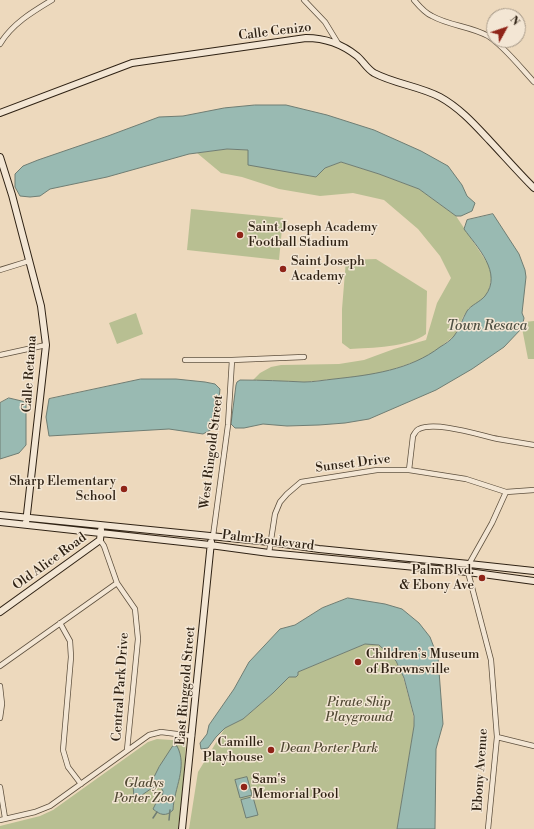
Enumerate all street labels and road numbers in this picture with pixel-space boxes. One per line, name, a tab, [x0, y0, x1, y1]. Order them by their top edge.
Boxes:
street label: Calle Cenizo	[238, 20, 312, 44]
street label: Calle Retama	[20, 335, 40, 413]
street label: West Ringold Street	[197, 394, 227, 510]
street label: Sunset Drive	[315, 452, 391, 476]
street label: Palm Boulevard	[221, 528, 315, 554]
street label: Old Alice Road	[10, 530, 90, 594]
street label: East Ringgold Street	[173, 626, 199, 746]
street label: Central Park Drive	[109, 632, 133, 742]
street label: Ebony Avenue	[470, 728, 492, 812]

